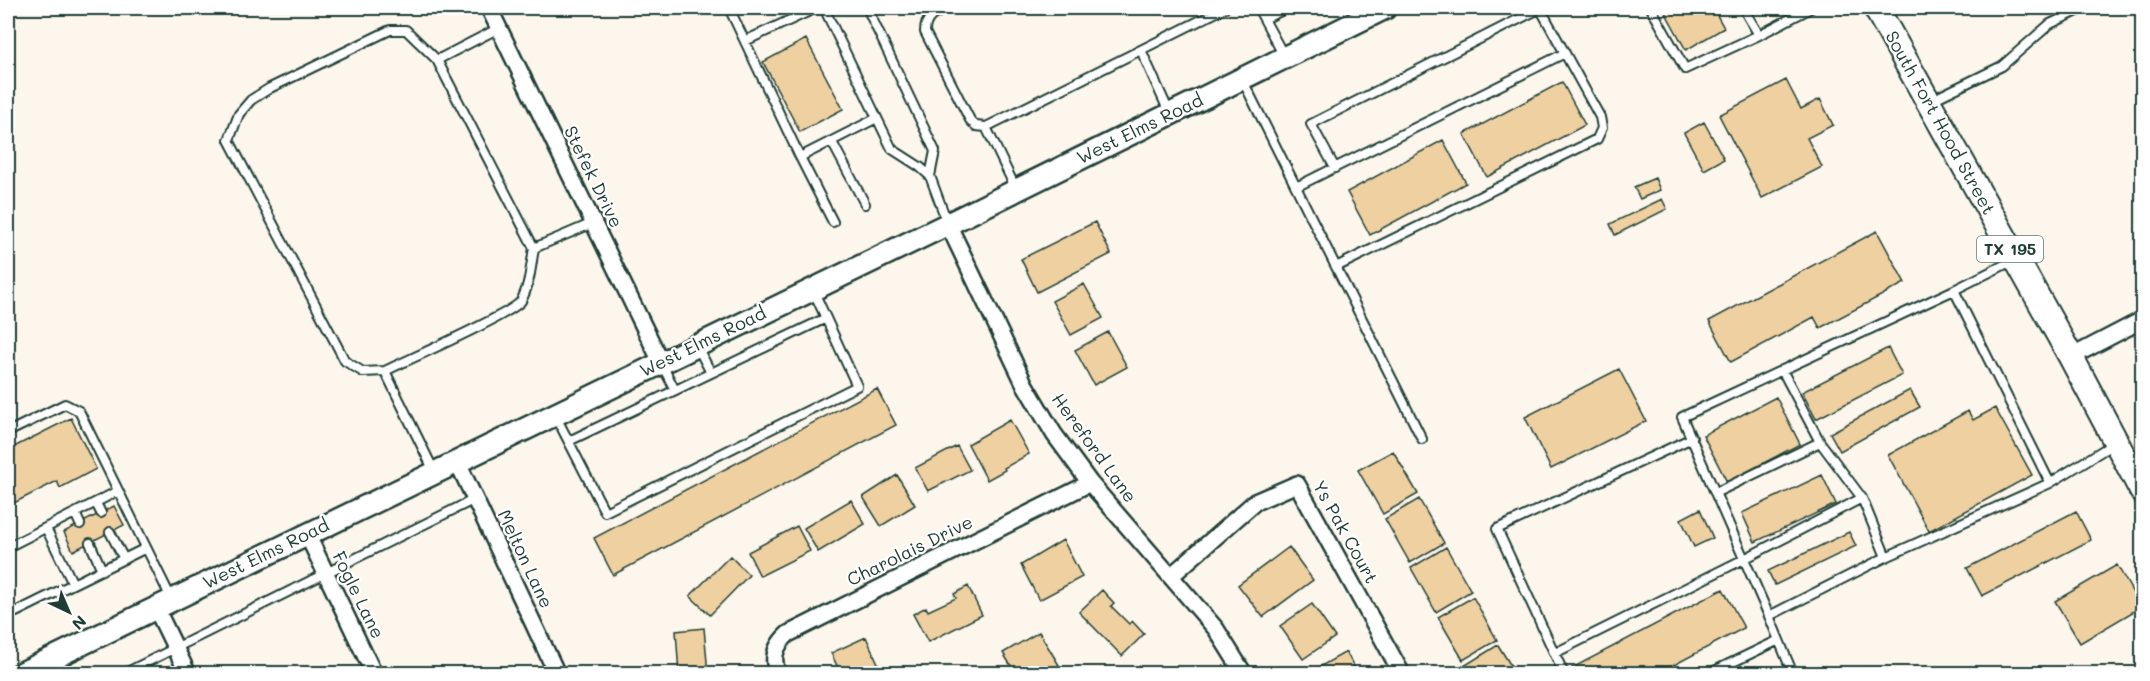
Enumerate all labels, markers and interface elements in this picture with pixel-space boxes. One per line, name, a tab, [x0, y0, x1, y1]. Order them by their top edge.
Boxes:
street label: South Fort Hood Street	[1880, 26, 2001, 219]
street label: West Elms Road	[1072, 87, 1207, 169]
street label: Stefek Drive	[559, 122, 629, 231]
road number: TX 195	[1977, 236, 2043, 262]
street label: West Elms Road	[635, 300, 770, 382]
street label: Hereford Lane	[1047, 388, 1143, 507]
street label: Ys Pak Court	[1308, 476, 1384, 587]
street label: Melton Lane	[493, 505, 559, 612]
street label: Charolais Drive	[843, 509, 977, 591]
street label: West Elms Road	[198, 512, 333, 594]
street label: Fogle Lane	[327, 547, 390, 642]
north arrow	[39, 582, 99, 642]
text: N	[68, 611, 91, 635]

